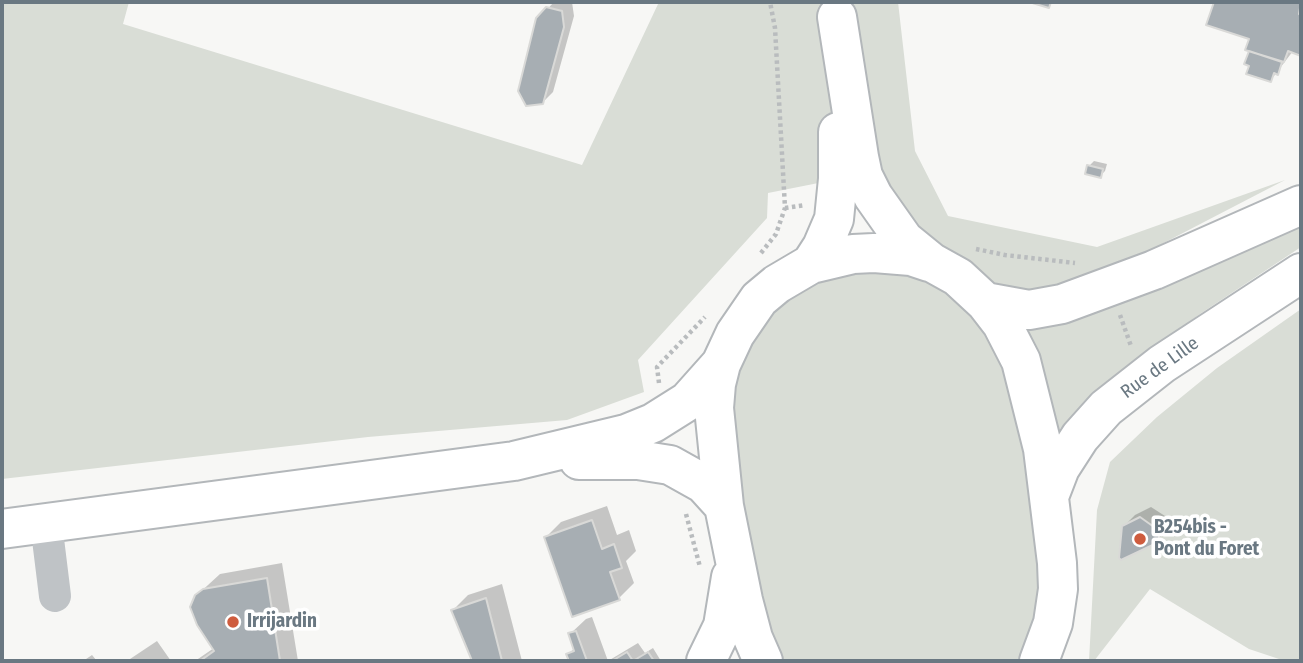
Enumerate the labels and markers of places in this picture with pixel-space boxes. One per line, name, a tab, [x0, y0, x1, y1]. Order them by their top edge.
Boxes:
place label: B254bis - Pont du Foret	[1154, 517, 1259, 561]
marker: B254bis - Pont du Foret	[1132, 531, 1148, 547]
place label: Irrijardin	[247, 611, 317, 633]
marker: Irrijardin	[225, 614, 241, 630]

